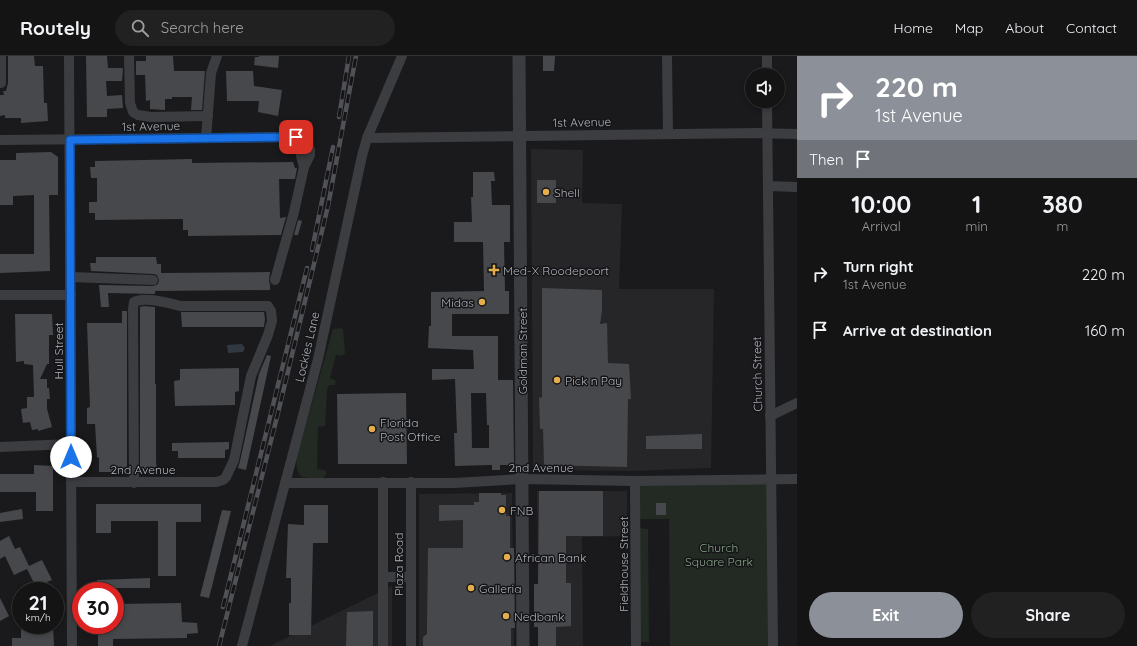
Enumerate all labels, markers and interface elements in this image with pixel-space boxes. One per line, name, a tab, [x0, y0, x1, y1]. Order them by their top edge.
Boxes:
search box	[115, 10, 395, 46]
text: Routely	[20, 16, 91, 40]
icon: search	[129, 17, 151, 39]
text: Search here	[161, 18, 244, 37]
text: Home	[894, 19, 933, 37]
text: Map	[955, 19, 983, 37]
text: About	[1005, 19, 1044, 37]
text: Contact	[1066, 19, 1117, 37]
map controls	[745, 68, 785, 108]
button: sound	[745, 68, 785, 108]
text: 220 m	[875, 69, 958, 104]
icon: right	[809, 72, 861, 124]
text: 1st Avenue	[875, 104, 963, 127]
street label: 1st Avenue	[553, 114, 612, 130]
street label: 1st Avenue	[122, 118, 181, 134]
pin	[279, 120, 313, 154]
icon: arrive	[285, 126, 307, 148]
icon: arrive	[852, 148, 874, 170]
text: Then	[809, 150, 844, 169]
place label: Shell	[554, 185, 580, 200]
marker: Shell	[541, 187, 551, 197]
text: 10:00	[851, 189, 911, 219]
text: 1	[972, 189, 981, 219]
text: 380	[1042, 189, 1083, 219]
text: Arrival	[862, 218, 901, 234]
text: min	[966, 218, 988, 234]
text: m	[1056, 218, 1068, 234]
text: Turn right	[843, 257, 914, 276]
place label: Med-X Roodepoort	[503, 263, 609, 278]
icon: right	[809, 263, 831, 285]
marker: Med-X Roodepoort	[488, 264, 500, 276]
text: 220 m	[1082, 265, 1125, 284]
text: 1st Avenue	[843, 276, 906, 292]
place label: Midas	[441, 295, 474, 310]
marker: Midas	[477, 297, 487, 307]
street label: Goldman Street	[515, 308, 530, 394]
street label: Lockies Lane	[292, 310, 322, 384]
icon: arrive	[809, 319, 831, 341]
text: Arrive at destination	[843, 321, 992, 340]
text: 160 m	[1085, 321, 1125, 340]
street label: Hull Street	[51, 322, 66, 380]
street label: Church Street	[749, 336, 765, 412]
place label: Pick n Pay	[565, 373, 622, 388]
marker: Pick n Pay	[552, 375, 562, 385]
place label: Florida Post Office	[380, 415, 441, 444]
marker: Florida Post Office	[367, 424, 377, 434]
position arrow	[50, 436, 92, 478]
street label: 2nd Avenue	[508, 460, 574, 475]
street label: 2nd Avenue	[110, 462, 176, 477]
place label: FNB	[510, 503, 534, 518]
marker: FNB	[497, 505, 507, 515]
street label: Fieldhouse Street	[616, 516, 631, 612]
street label: Plaza Road	[391, 532, 406, 596]
park label: Church Square Park	[685, 540, 753, 569]
place label: African Bank	[515, 550, 586, 565]
marker: African Bank	[502, 552, 512, 562]
place label: Galleria	[479, 581, 521, 596]
speed limit sign: 30	[72, 582, 124, 634]
marker: Galleria	[466, 583, 476, 593]
text: 21	[28, 590, 48, 615]
button: Exit	[809, 592, 963, 638]
button: Share	[971, 592, 1125, 638]
place label: Nedbank	[514, 609, 565, 624]
text: km/h	[25, 611, 51, 624]
marker: Nedbank	[501, 611, 511, 621]

